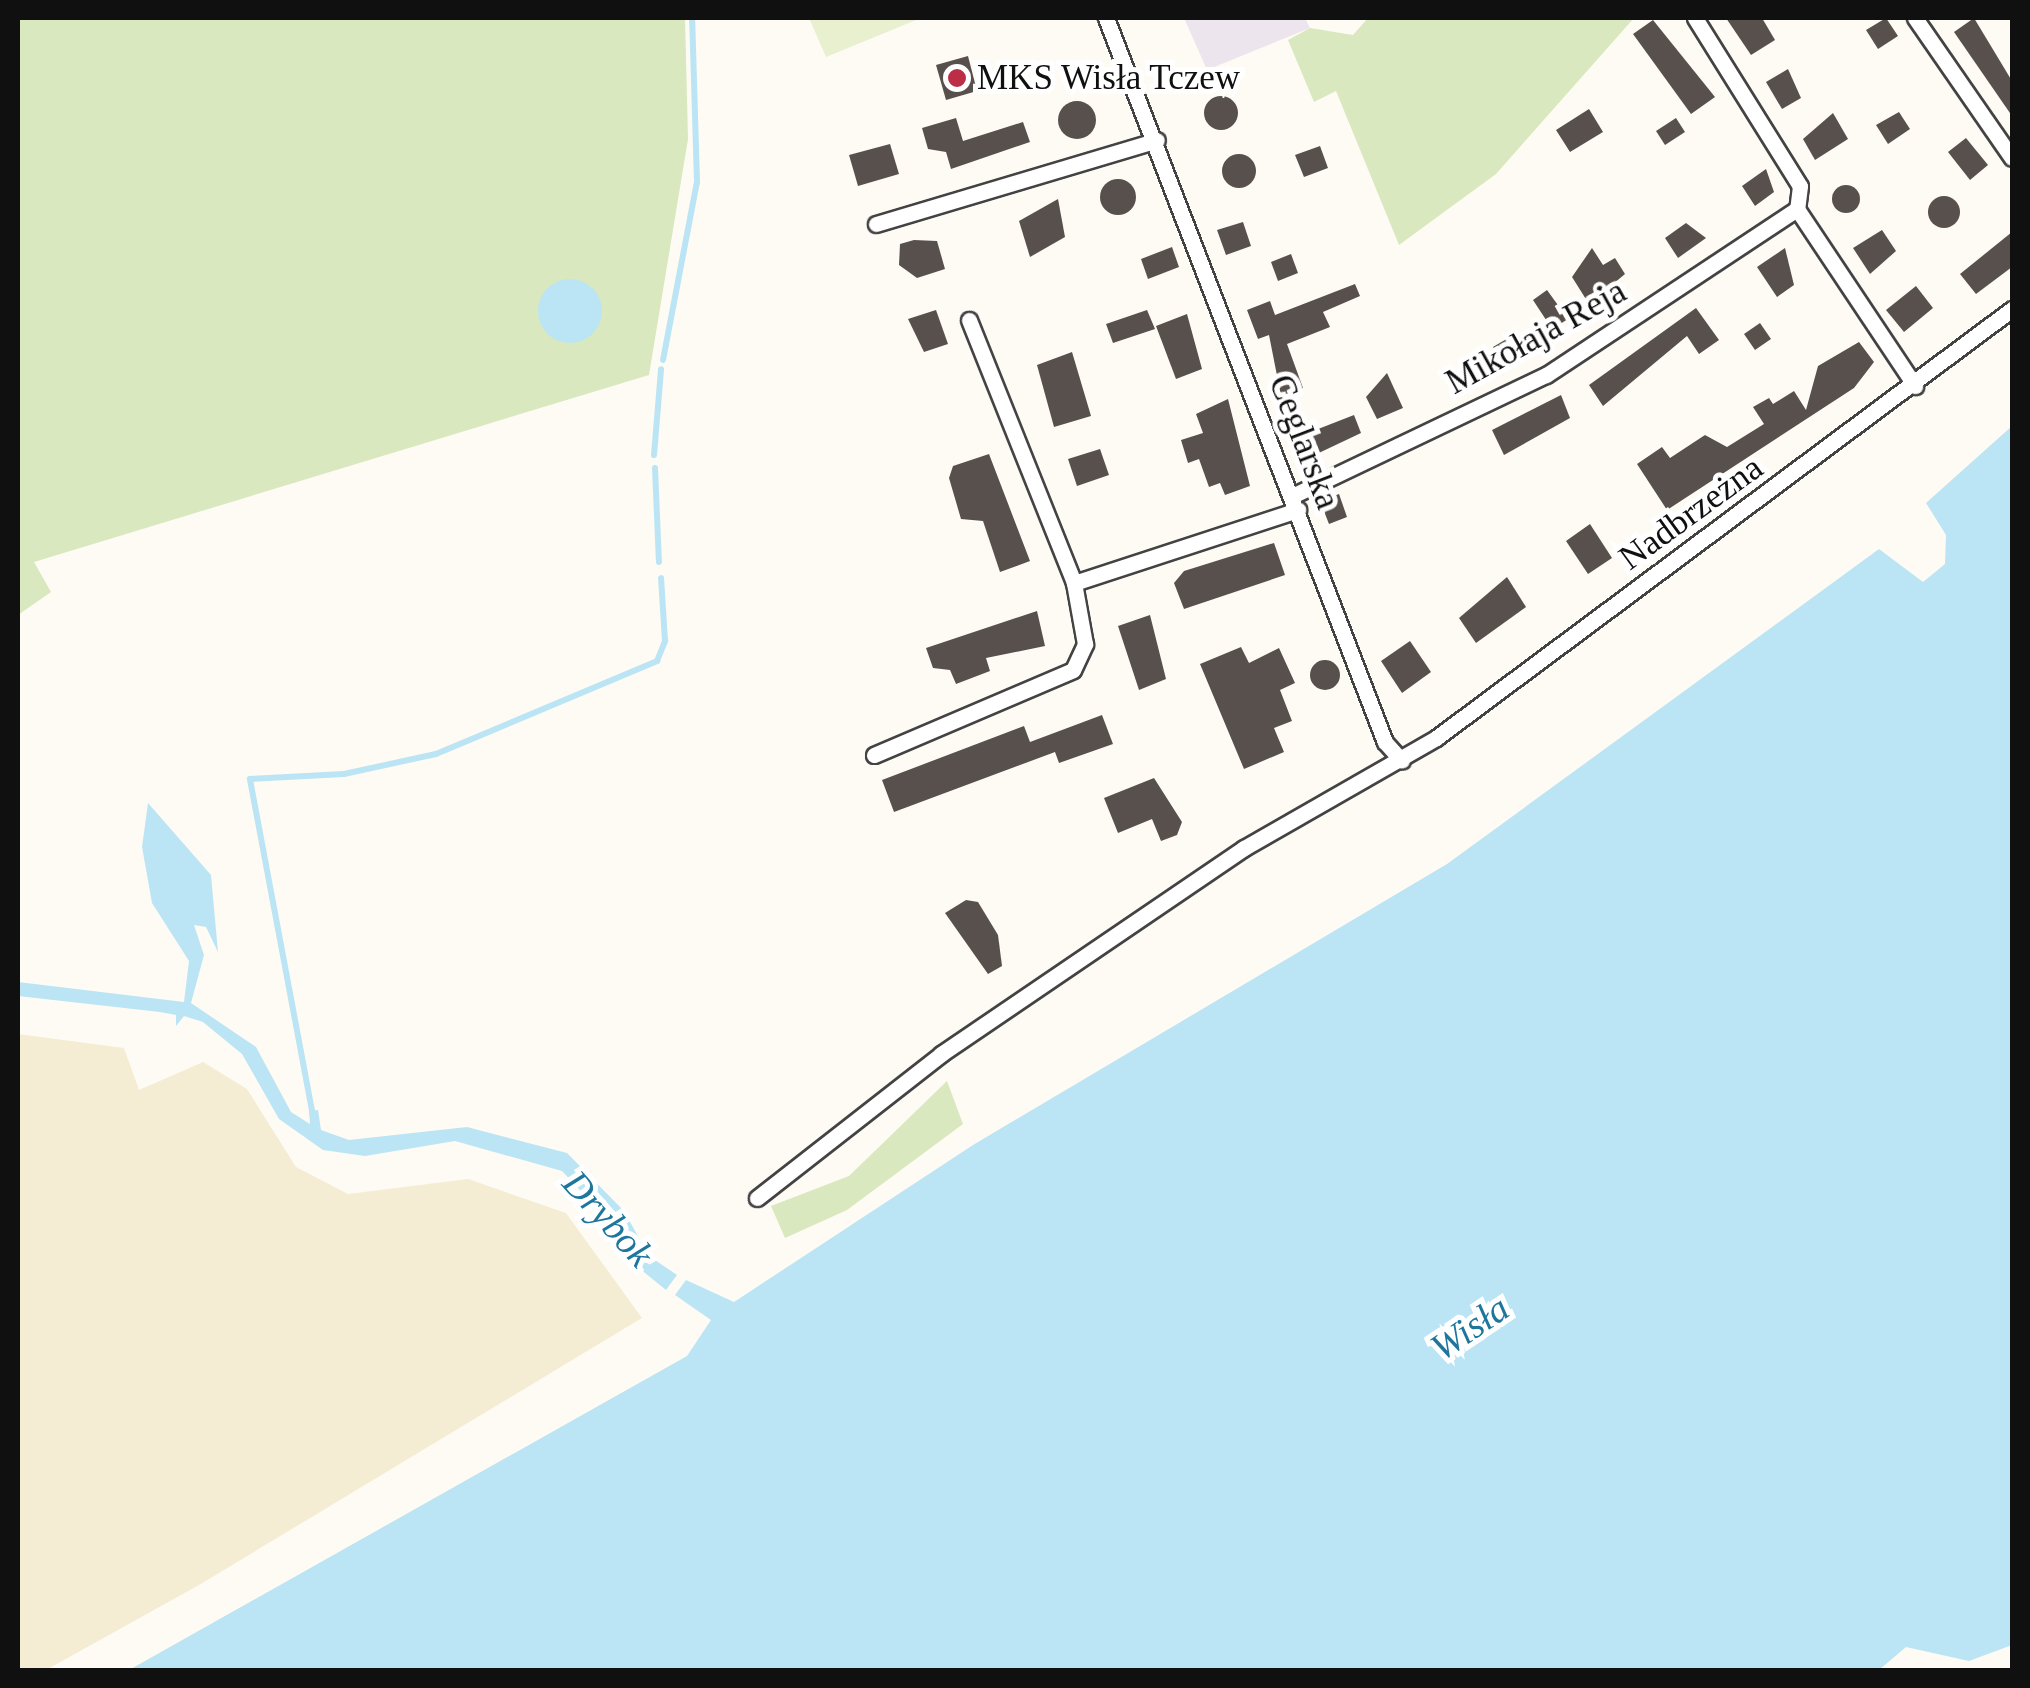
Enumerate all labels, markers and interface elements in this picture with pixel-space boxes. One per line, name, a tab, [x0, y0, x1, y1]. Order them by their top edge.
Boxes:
place label: MKS Wisła Tczew	[977, 57, 1241, 99]
marker: MKS Wisła Tczew	[946, 67, 968, 89]
street label: Mikołaja Reja	[1439, 270, 1633, 404]
street label: Ceglarska	[1259, 369, 1349, 515]
street label: Nadbrzeżna	[1611, 447, 1771, 579]
water label: Drybok	[553, 1161, 663, 1277]
water label: Wisła	[1422, 1285, 1518, 1371]

